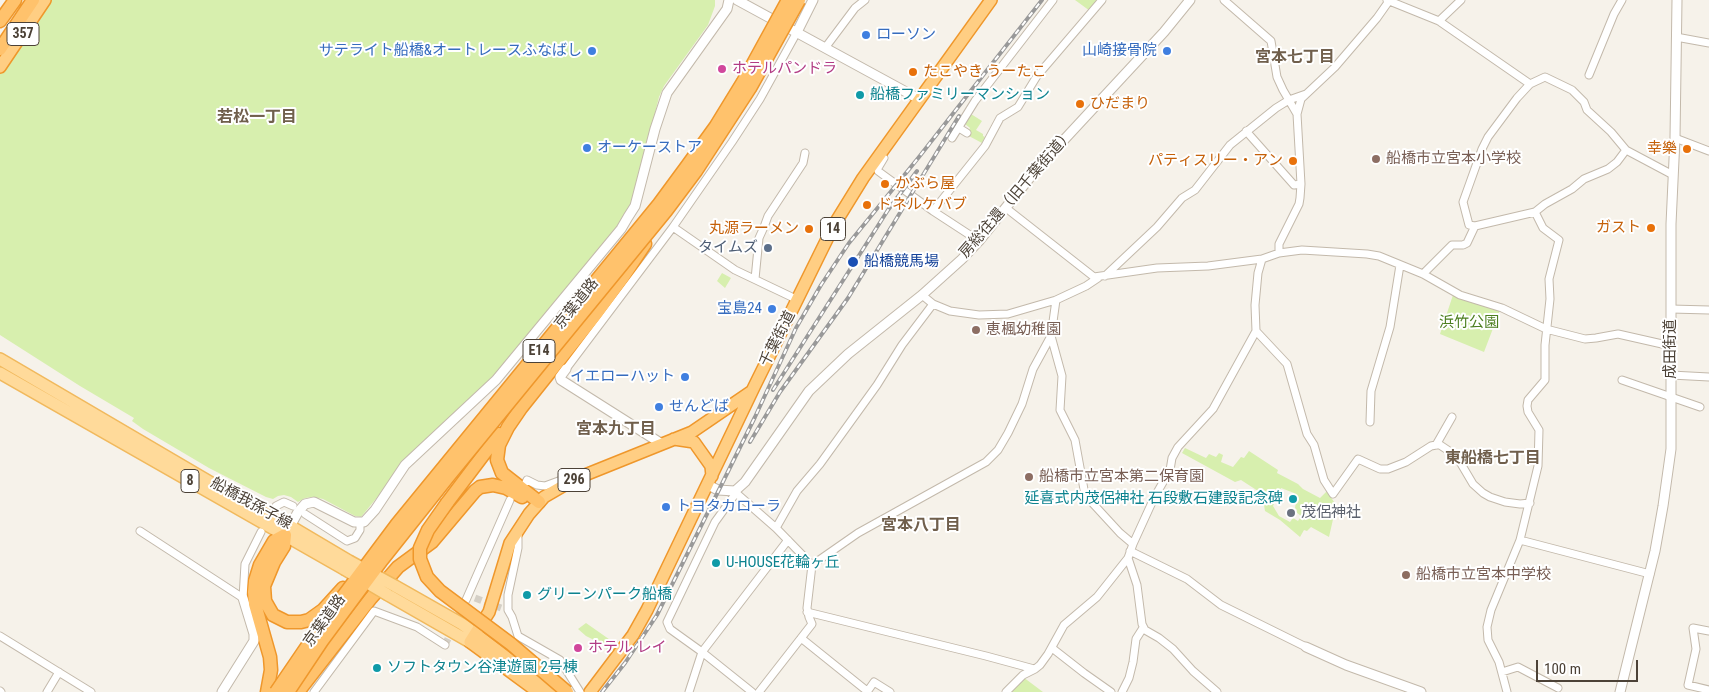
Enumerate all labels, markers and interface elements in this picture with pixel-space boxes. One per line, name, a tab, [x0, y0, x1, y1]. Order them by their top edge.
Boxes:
road number: 357	[7, 22, 39, 46]
place label: ローソン	[876, 26, 936, 44]
marker: ローソン	[860, 29, 872, 41]
place label: サテライト船橋&オートレースふなばし	[319, 42, 582, 60]
place label: 山崎接骨院	[1082, 42, 1157, 60]
marker: サテライト船橋&オートレースふなばし	[586, 45, 598, 57]
marker: 山崎接骨院	[1161, 45, 1173, 57]
district label: 宮本七丁目	[1255, 48, 1335, 68]
place label: ホテルパンドラ	[732, 60, 837, 78]
marker: ホテルパンドラ	[716, 63, 728, 75]
place label: たこやき うーたこ	[923, 63, 1046, 81]
marker: たこやき うーたこ	[907, 66, 919, 78]
place label: 船橋ファミリーマンション	[870, 86, 1050, 104]
marker: 船橋ファミリーマンション	[854, 89, 866, 101]
place label: ひだまり	[1090, 95, 1150, 113]
marker: ひだまり	[1074, 98, 1086, 110]
district label: 若松一丁目	[217, 108, 297, 128]
street label: 房総往還（旧千葉街道）	[956, 126, 1078, 262]
place label: オーケーストア	[597, 139, 702, 157]
place label: 幸樂	[1647, 140, 1677, 158]
marker: オーケーストア	[581, 142, 593, 154]
marker: 幸樂	[1681, 143, 1693, 155]
place label: 船橋市立宮本小学校	[1386, 150, 1521, 168]
place label: パティスリー・アン	[1148, 152, 1283, 170]
marker: 船橋市立宮本小学校	[1370, 153, 1382, 165]
marker: パティスリー・アン	[1287, 155, 1299, 167]
place label: かぶら屋	[895, 175, 955, 193]
marker: かぶら屋	[879, 178, 891, 190]
place label: ドネルケバブ	[877, 196, 967, 214]
marker: ドネルケバブ	[861, 199, 873, 211]
road number: 14	[820, 218, 846, 240]
place label: ガスト	[1596, 219, 1641, 237]
place label: 丸源ラーメン	[709, 220, 799, 238]
marker: ガスト	[1645, 222, 1657, 234]
marker: 丸源ラーメン	[803, 223, 815, 235]
place label: タイムズ	[698, 239, 758, 257]
marker: タイムズ	[762, 242, 774, 254]
place label: 船橋競馬場	[864, 253, 939, 271]
marker: 船橋競馬場	[846, 255, 860, 269]
street label: 京葉道路	[551, 275, 603, 333]
place label: 宝島24	[717, 300, 762, 318]
marker: 宝島24	[766, 303, 778, 315]
street label: 千葉街道	[756, 308, 800, 370]
park label: 浜竹公園	[1439, 314, 1499, 332]
street label: 成田街道	[1662, 319, 1680, 379]
place label: 恵楓幼稚園	[986, 321, 1061, 339]
marker: 恵楓幼稚園	[970, 324, 982, 336]
road number: E14	[523, 340, 555, 362]
place label: イエローハット	[570, 368, 675, 386]
marker: イエローハット	[679, 371, 691, 383]
place label: せんどば	[669, 398, 729, 416]
marker: せんどば	[653, 401, 665, 413]
district label: 宮本九丁目	[576, 420, 656, 440]
district label: 東船橋七丁目	[1445, 449, 1541, 469]
road number: 296	[558, 468, 590, 492]
place label: 船橋市立宮本第二保育園	[1039, 468, 1204, 486]
road number: 8	[181, 470, 199, 492]
marker: 船橋市立宮本第二保育園	[1023, 471, 1035, 483]
street label: 船橋我孫子線	[207, 474, 295, 534]
place label: 延喜式内茂侶神社 石段敷石建設記念碑	[1025, 490, 1283, 508]
marker: 延喜式内茂侶神社 石段敷石建設記念碑	[1287, 493, 1299, 505]
place label: トヨタカローラ	[676, 498, 781, 516]
marker: トヨタカローラ	[660, 501, 672, 513]
place label: 茂侶神社	[1301, 504, 1361, 522]
marker: 茂侶神社	[1285, 507, 1297, 519]
district label: 宮本八丁目	[881, 516, 961, 536]
place label: U-HOUSE花輪ヶ丘	[726, 554, 840, 572]
marker: U-HOUSE花輪ヶ丘	[710, 557, 722, 569]
place label: 船橋市立宮本中学校	[1416, 566, 1551, 584]
marker: 船橋市立宮本中学校	[1400, 569, 1412, 581]
place label: グリーンパーク船橋	[537, 586, 672, 604]
marker: グリーンパーク船橋	[521, 589, 533, 601]
street label: 京葉道路	[300, 591, 350, 651]
place label: ホテル レイ	[588, 639, 666, 657]
marker: ホテル レイ	[572, 642, 584, 654]
scale bar	[1539, 650, 1642, 682]
place label: ソフトタウン谷津遊園 2号棟	[387, 659, 578, 677]
text: 100 m	[1544, 660, 1581, 678]
marker: ソフトタウン谷津遊園 2号棟	[371, 662, 383, 674]

